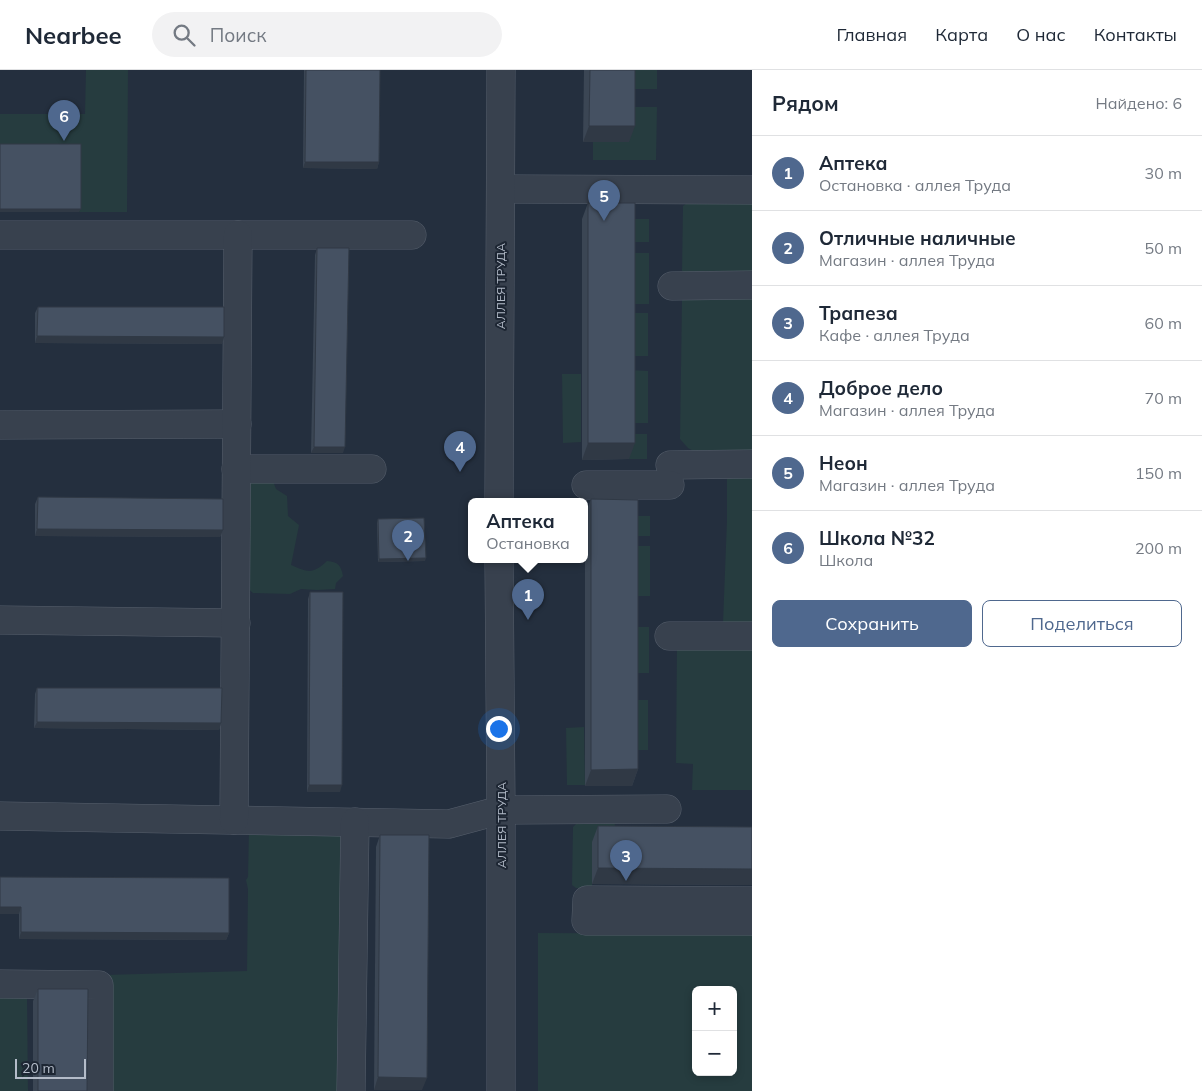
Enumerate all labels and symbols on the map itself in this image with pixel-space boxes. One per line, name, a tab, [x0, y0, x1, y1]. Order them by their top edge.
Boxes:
pin: 6	[48, 100, 80, 141]
pin: 5	[588, 180, 620, 221]
street label: АЛЛЕЯ ТРУДА	[493, 243, 508, 329]
pin: 4	[444, 431, 476, 472]
pin: 2	[392, 520, 424, 561]
pin: 1	[512, 579, 544, 620]
your location	[486, 716, 512, 742]
street label: АЛЛЕЯ ТРУДА	[494, 782, 509, 868]
pin: 3	[610, 840, 642, 881]
scale bar	[15, 1056, 86, 1079]

